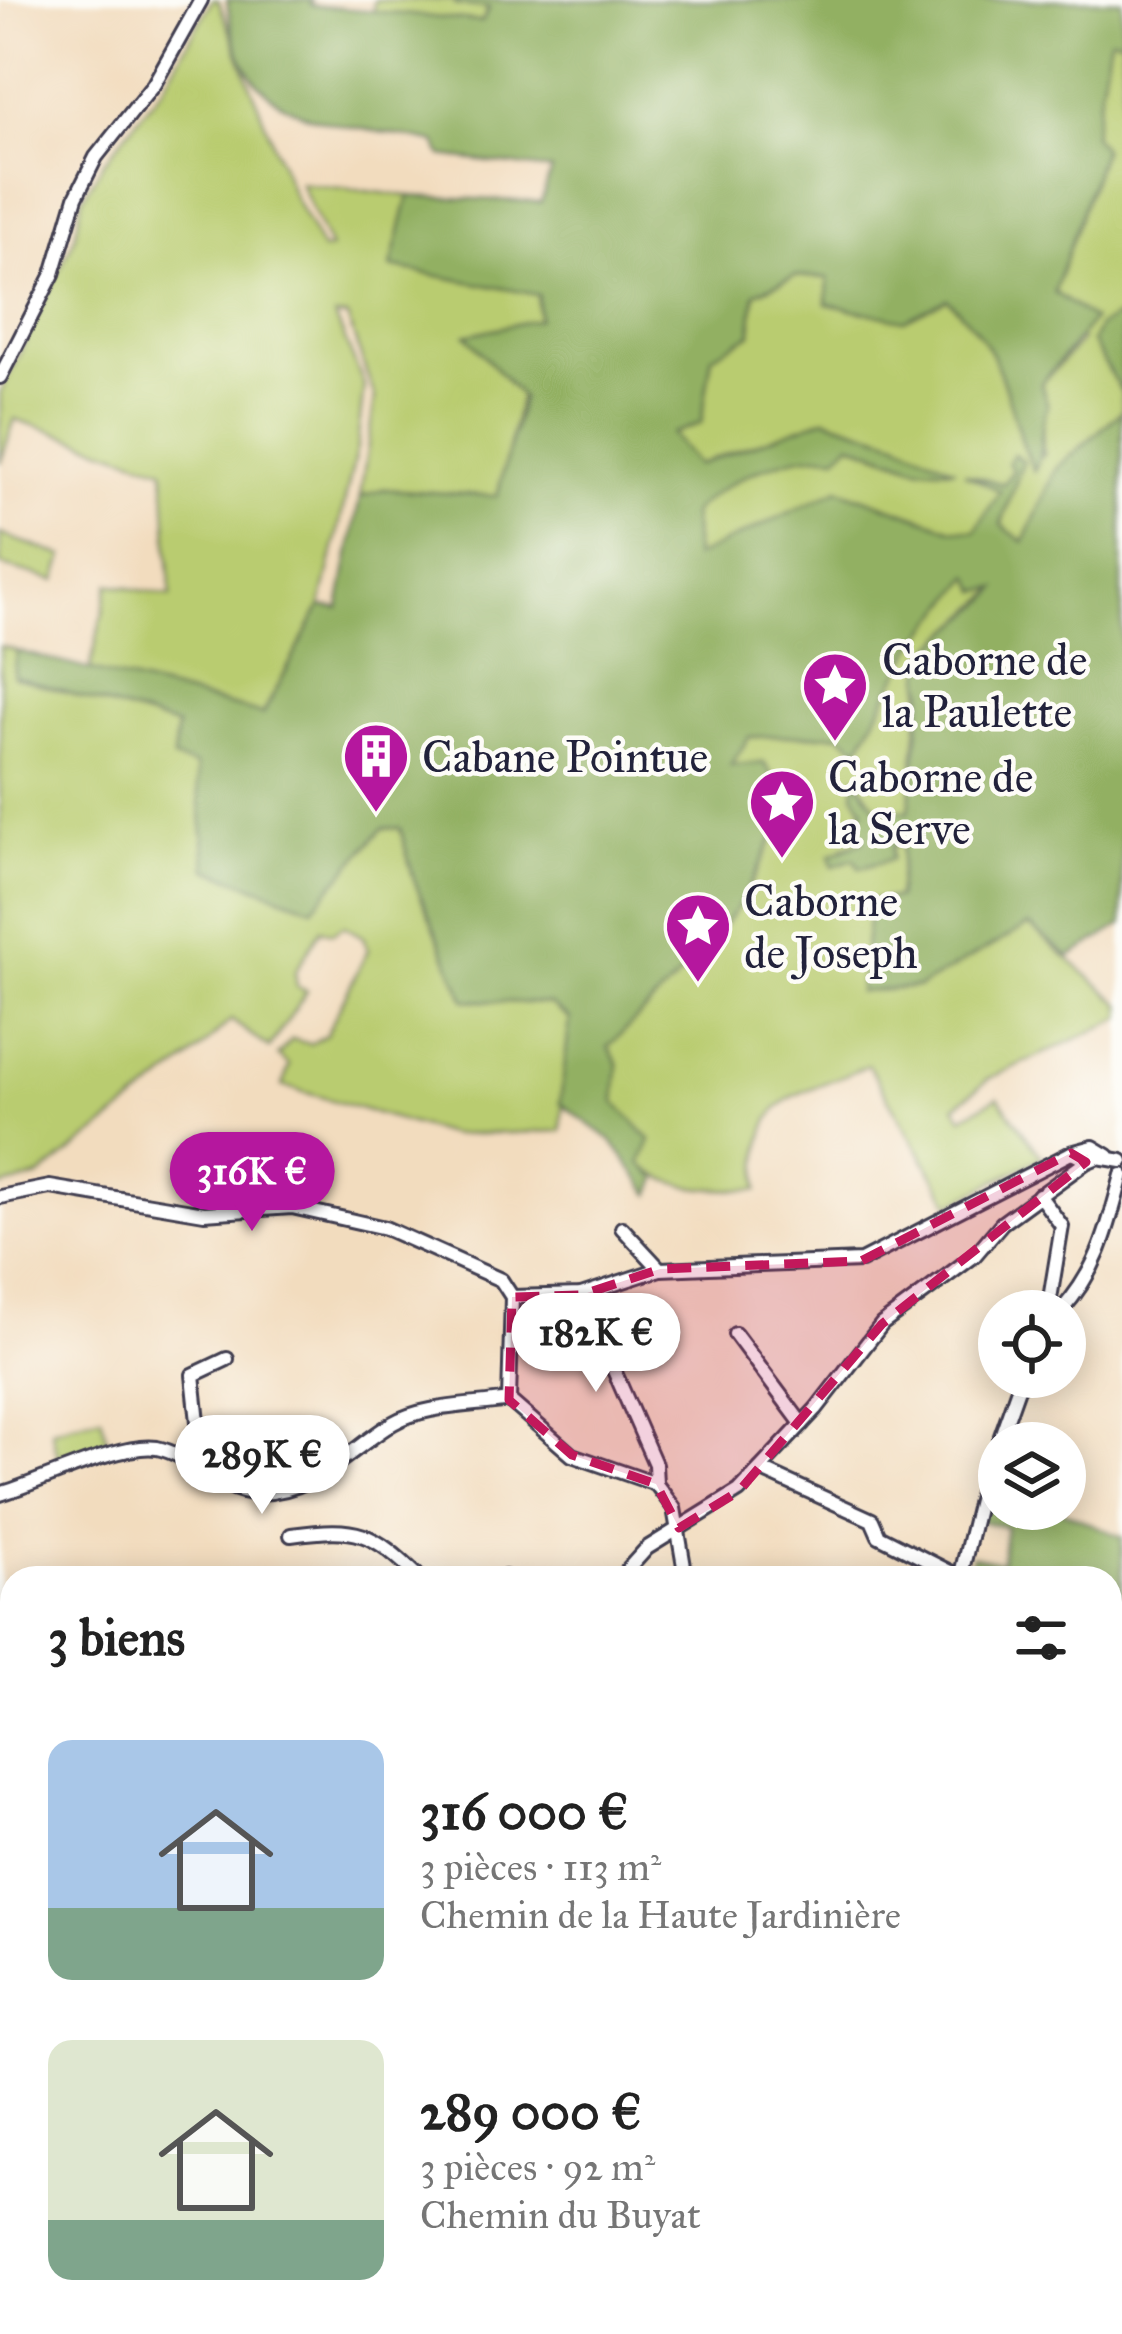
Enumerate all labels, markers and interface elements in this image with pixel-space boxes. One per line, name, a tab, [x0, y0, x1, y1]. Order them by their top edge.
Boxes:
place label: Caborne de la Paulette	[882, 632, 1087, 739]
place icon: Caborne de la Paulette	[800, 650, 870, 744]
building icon: Cabane Pointue	[341, 721, 411, 815]
place label: Cabane Pointue	[422, 729, 708, 784]
place label: Caborne de la Serve	[828, 749, 1033, 856]
place icon: Caborne de la Serve	[747, 767, 817, 861]
place label: Caborne de Joseph	[744, 873, 918, 980]
place icon: Caborne de Joseph	[663, 891, 733, 985]
pin: 316K €	[154, 1132, 350, 1234]
text: 316K €	[197, 1147, 307, 1195]
map controls	[978, 1290, 1086, 1530]
button: locate	[978, 1290, 1086, 1398]
pin: 182K €	[498, 1293, 694, 1395]
text: 182K €	[538, 1308, 654, 1356]
pin: 289K €	[164, 1415, 360, 1517]
button: layers	[978, 1422, 1086, 1530]
text: 289K €	[202, 1430, 322, 1478]
icon: filters	[1008, 1605, 1074, 1671]
text: 3 biens	[48, 1607, 185, 1669]
text: 316 000 €	[420, 1781, 628, 1843]
icon: home	[144, 1788, 288, 1932]
text: 3 pièces · 113 m²	[420, 1843, 661, 1891]
text: Chemin de la Haute Jardinière	[420, 1891, 901, 1939]
text: 289 000 €	[420, 2081, 642, 2143]
icon: home	[144, 2088, 288, 2232]
text: 3 pièces · 92 m²	[420, 2143, 655, 2191]
text: Chemin du Buyat	[420, 2191, 701, 2239]

